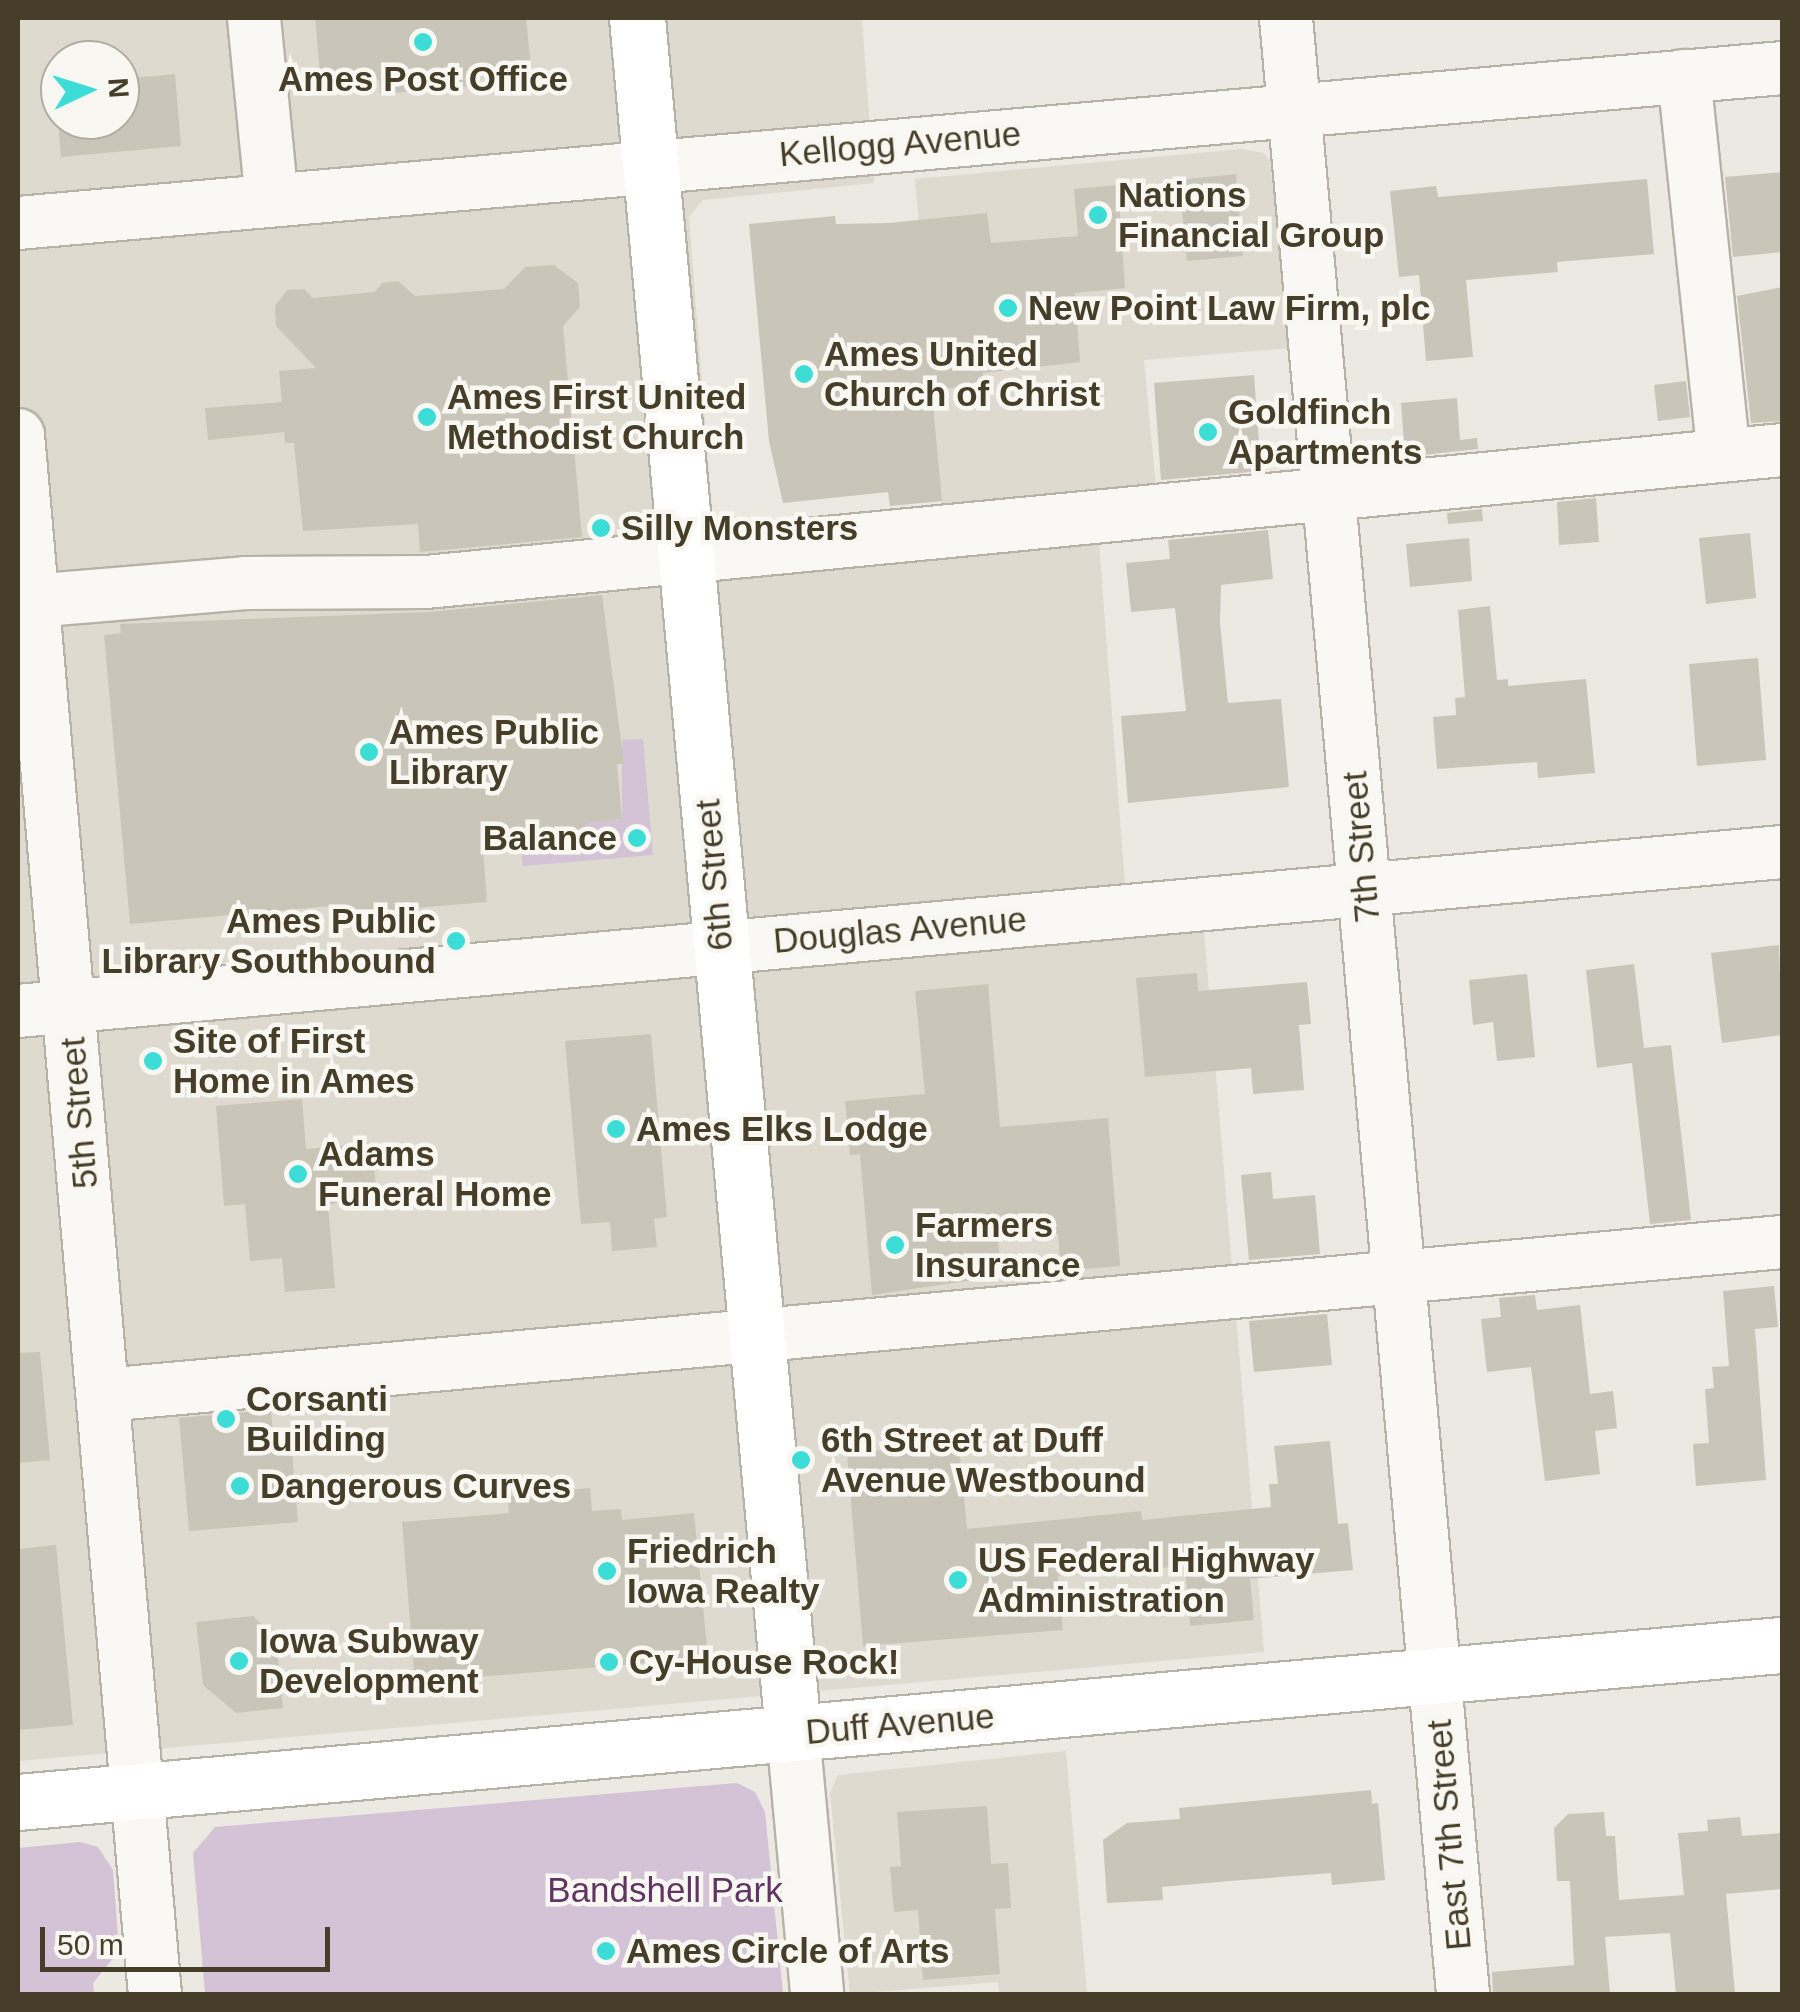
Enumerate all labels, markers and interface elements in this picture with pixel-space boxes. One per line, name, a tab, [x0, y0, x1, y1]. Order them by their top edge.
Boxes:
marker: Ames Post Office	[412, 31, 434, 53]
north arrow	[40, 40, 140, 140]
place label: Ames Post Office	[278, 58, 568, 100]
text: N	[102, 77, 135, 99]
street label: Kellogg Avenue	[776, 112, 1024, 176]
place label: Nations Financial Group	[1118, 174, 1384, 256]
marker: Nations Financial Group	[1087, 204, 1109, 226]
place label: New Point Law Firm, plc	[1028, 287, 1431, 329]
marker: New Point Law Firm, plc	[997, 297, 1019, 319]
place label: Ames United Church of Christ	[824, 333, 1100, 415]
marker: Ames United Church of Christ	[793, 363, 815, 385]
place label: Ames First United Methodist Church	[447, 376, 746, 458]
place label: Goldfinch Apartments	[1228, 391, 1422, 473]
marker: Ames First United Methodist Church	[416, 406, 438, 428]
marker: Goldfinch Apartments	[1197, 421, 1219, 443]
place label: Silly Monsters	[621, 507, 858, 549]
marker: Silly Monsters	[590, 517, 612, 539]
place label: Ames Public Library	[389, 711, 599, 793]
marker: Ames Public Library	[358, 741, 380, 763]
street label: 7th Street	[1333, 770, 1389, 924]
street label: 6th Street	[686, 798, 742, 952]
place label: Balance	[483, 817, 617, 859]
marker: Balance	[626, 827, 648, 849]
street label: Douglas Avenue	[771, 898, 1029, 962]
place label: Ames Public Library Southbound	[102, 900, 436, 982]
marker: Ames Public Library Southbound	[445, 930, 467, 952]
place label: Site of First Home in Ames	[173, 1020, 416, 1102]
street label: 5th Street	[51, 1036, 107, 1190]
marker: Site of First Home in Ames	[142, 1050, 164, 1072]
place label: Ames Elks Lodge	[636, 1108, 928, 1150]
marker: Ames Elks Lodge	[605, 1118, 627, 1140]
place label: Adams Funeral Home	[318, 1133, 551, 1215]
marker: Adams Funeral Home	[287, 1163, 309, 1185]
place label: Farmers Insurance	[915, 1204, 1080, 1286]
marker: Farmers Insurance	[884, 1234, 906, 1256]
place label: Corsanti Building	[246, 1378, 388, 1460]
marker: Corsanti Building	[215, 1408, 237, 1430]
place label: 6th Street at Duff Avenue Westbound	[821, 1419, 1146, 1501]
marker: 6th Street at Duff Avenue Westbound	[790, 1449, 812, 1471]
place label: Dangerous Curves	[260, 1465, 571, 1507]
marker: Dangerous Curves	[229, 1475, 251, 1497]
place label: Friedrich Iowa Realty	[627, 1530, 820, 1612]
place label: US Federal Highway Administration	[978, 1539, 1314, 1621]
marker: Friedrich Iowa Realty	[596, 1560, 618, 1582]
marker: US Federal Highway Administration	[947, 1569, 969, 1591]
place label: Iowa Subway Development	[259, 1620, 479, 1702]
place label: Cy-House Rock!	[629, 1641, 899, 1683]
marker: Iowa Subway Development	[228, 1650, 250, 1672]
marker: Cy-House Rock!	[598, 1651, 620, 1673]
street label: Duff Avenue	[803, 1695, 997, 1753]
street label: East 7th Street	[1418, 1718, 1480, 1952]
park label: Bandshell Park	[547, 1869, 783, 1911]
scale bar	[45, 1907, 335, 1969]
text: 50 m	[57, 1928, 124, 1961]
place label: Ames Circle of Arts	[626, 1930, 951, 1972]
marker: Ames Circle of Arts	[595, 1940, 617, 1962]

